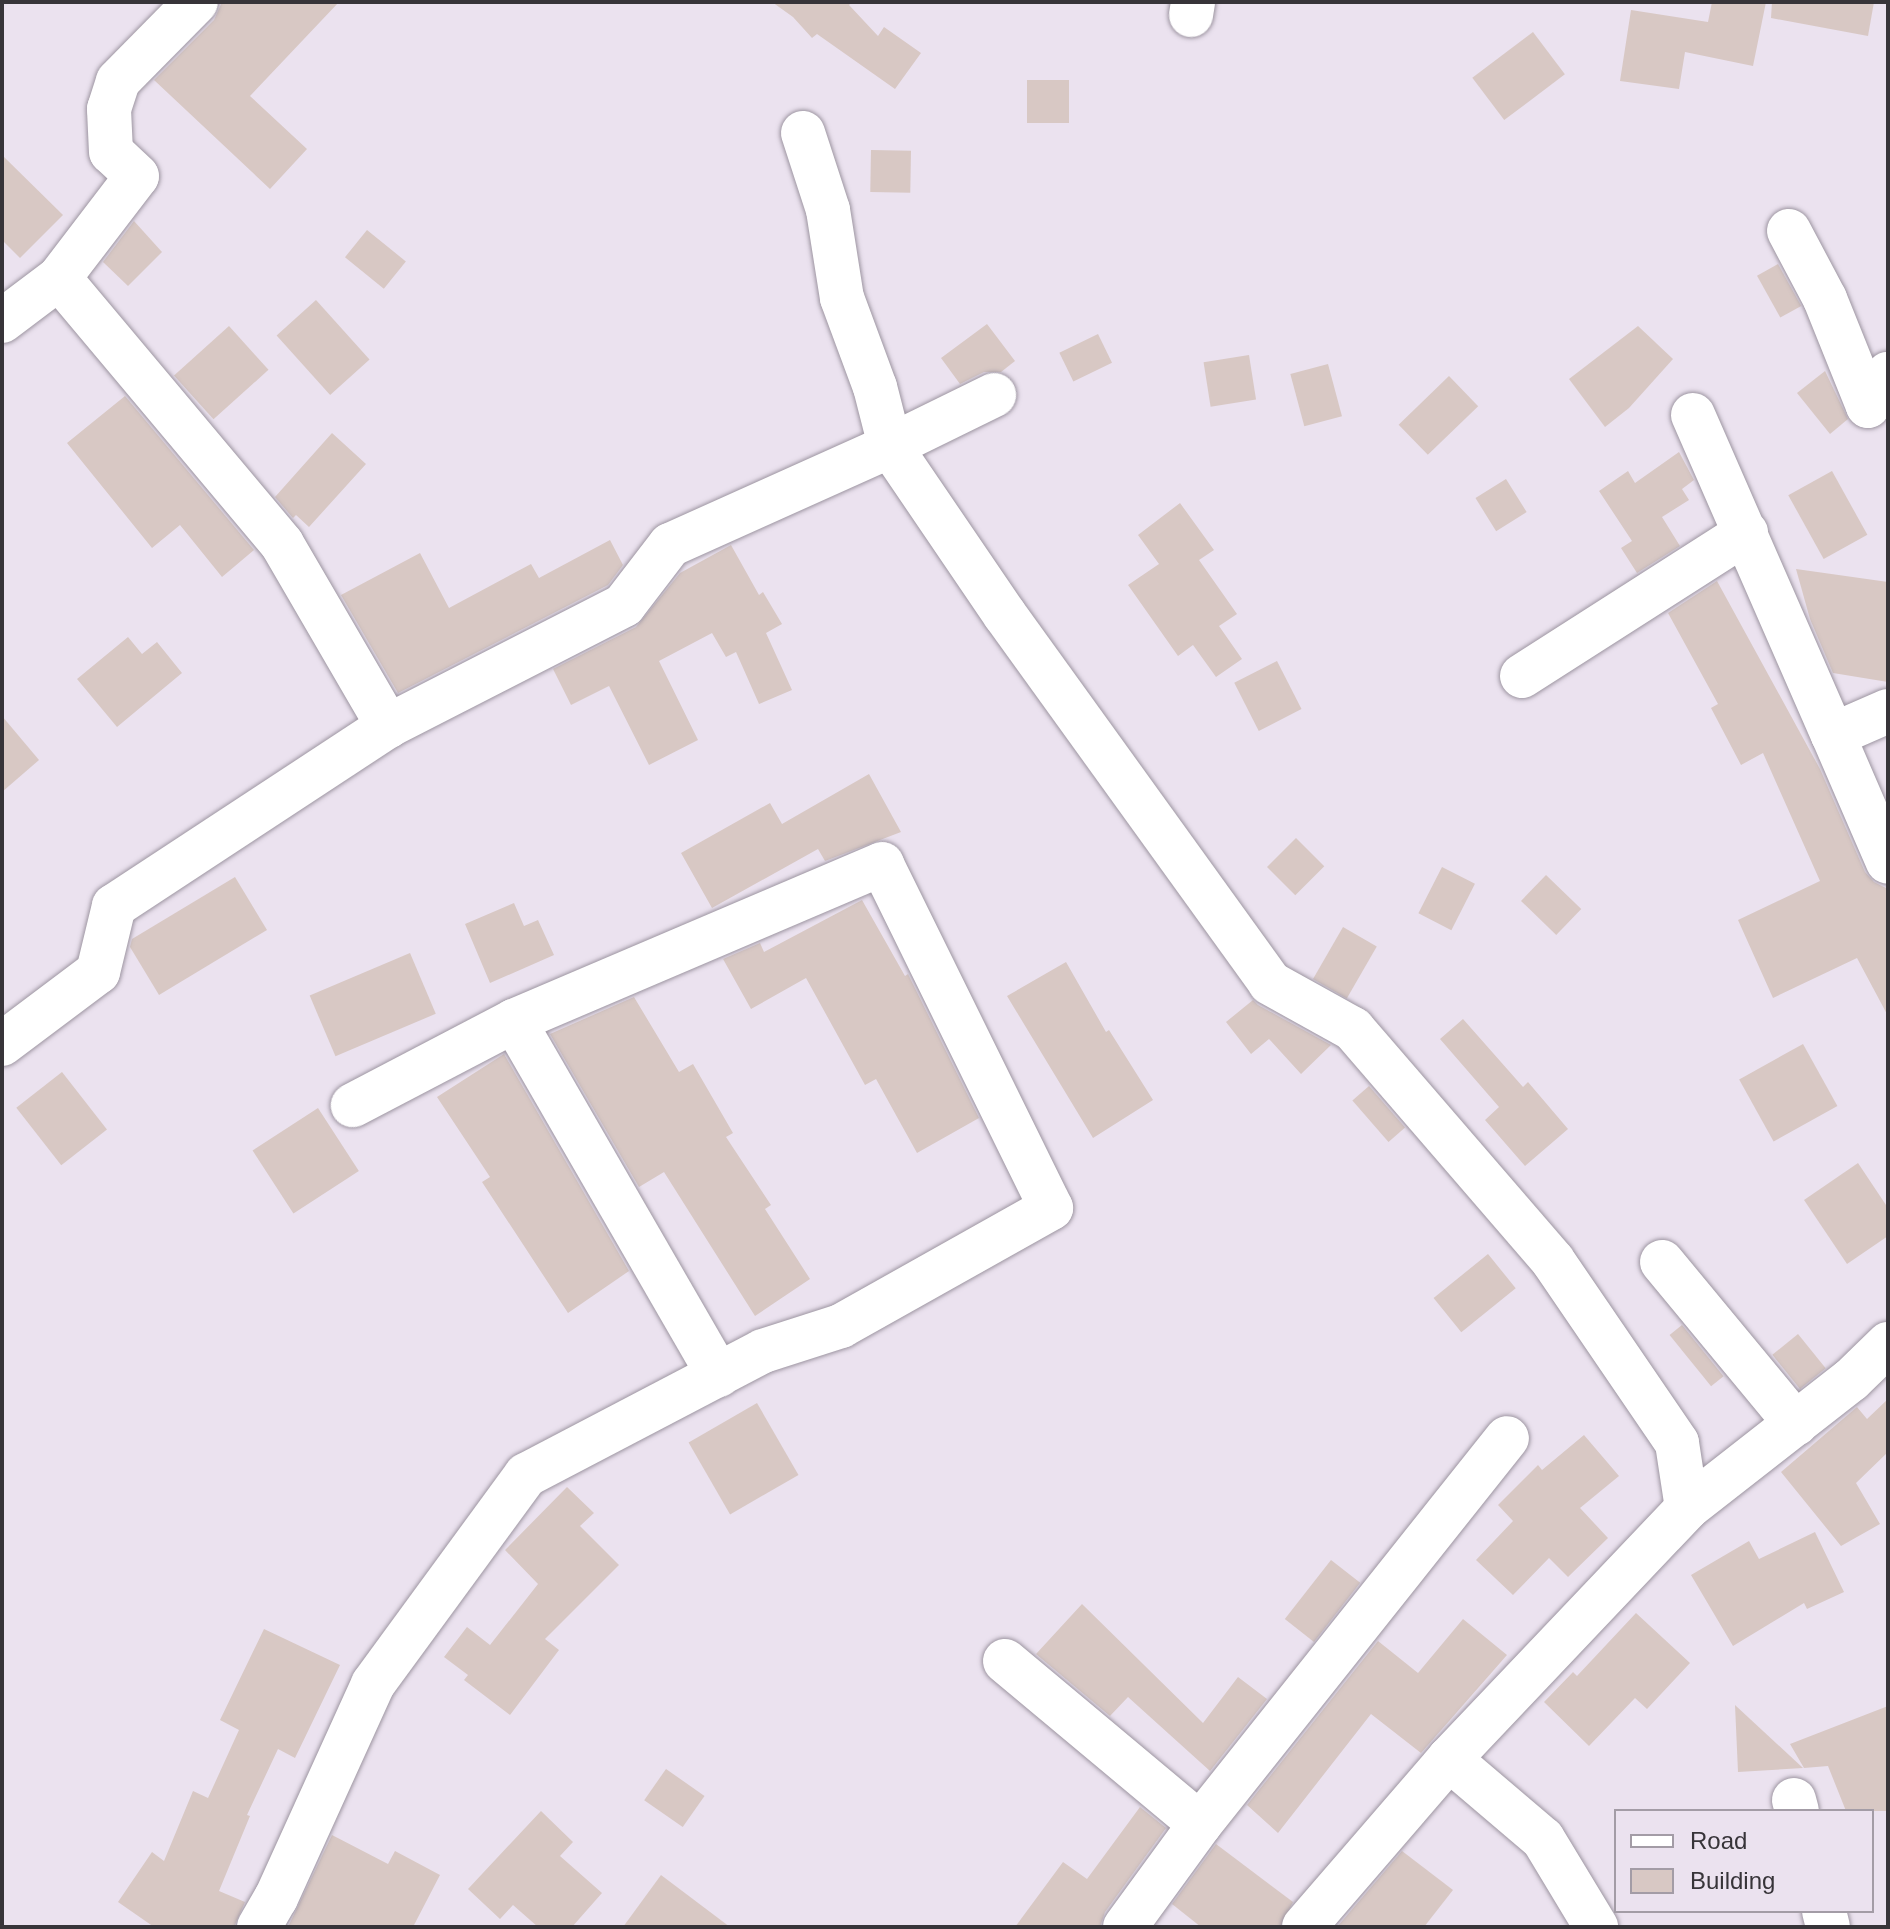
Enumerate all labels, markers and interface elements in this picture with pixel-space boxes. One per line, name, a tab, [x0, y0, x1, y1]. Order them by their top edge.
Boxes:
legend	[1614, 1809, 1874, 1913]
text: Road	[1690, 1827, 1747, 1854]
text: Building	[1690, 1867, 1775, 1894]

